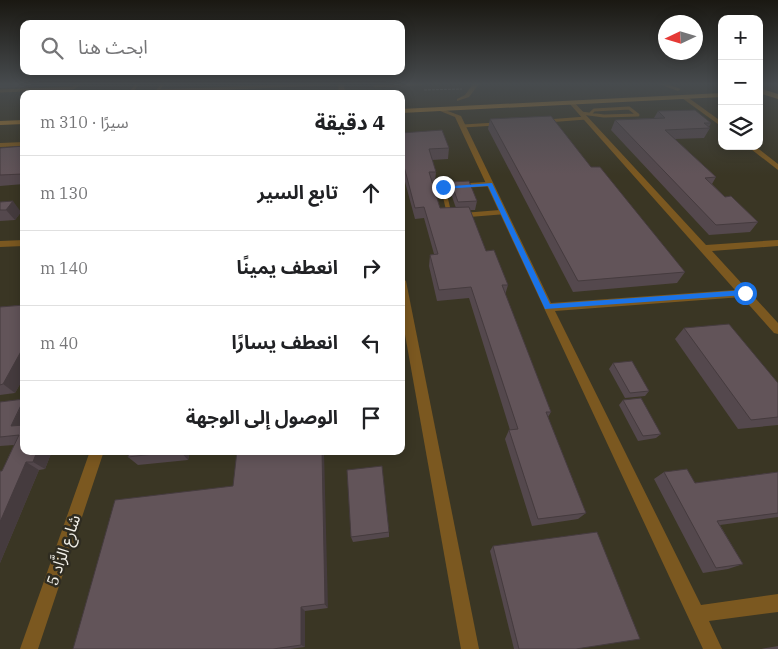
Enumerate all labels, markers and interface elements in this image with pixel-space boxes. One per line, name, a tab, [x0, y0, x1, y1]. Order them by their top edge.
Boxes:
north arrow	[658, 15, 703, 60]
map controls	[718, 15, 763, 150]
button: +	[718, 15, 763, 60]
search box	[20, 20, 405, 75]
icon: search	[38, 34, 66, 62]
text: ابحث هنا	[78, 35, 148, 59]
button: −	[718, 60, 763, 105]
button: layers	[718, 105, 763, 150]
text: 4 دقيقة	[315, 108, 385, 136]
text: سيرًا · 310 m	[40, 112, 129, 132]
route end	[432, 176, 455, 199]
icon: ahead	[357, 179, 385, 207]
text: تابع السير	[257, 180, 338, 204]
text: 130 m	[40, 183, 88, 203]
icon: right	[357, 254, 385, 282]
text: انعطف يمينًا	[236, 255, 338, 279]
text: 140 m	[40, 258, 88, 278]
route start	[734, 282, 757, 305]
icon: left	[357, 329, 385, 357]
text: انعطف يسارًا	[232, 330, 338, 354]
text: 40 m	[40, 333, 78, 353]
icon: arrive	[357, 404, 385, 432]
text: الوصول إلى الوجهة	[186, 405, 338, 429]
street label: شارع الزَّاد 5	[41, 512, 87, 589]

